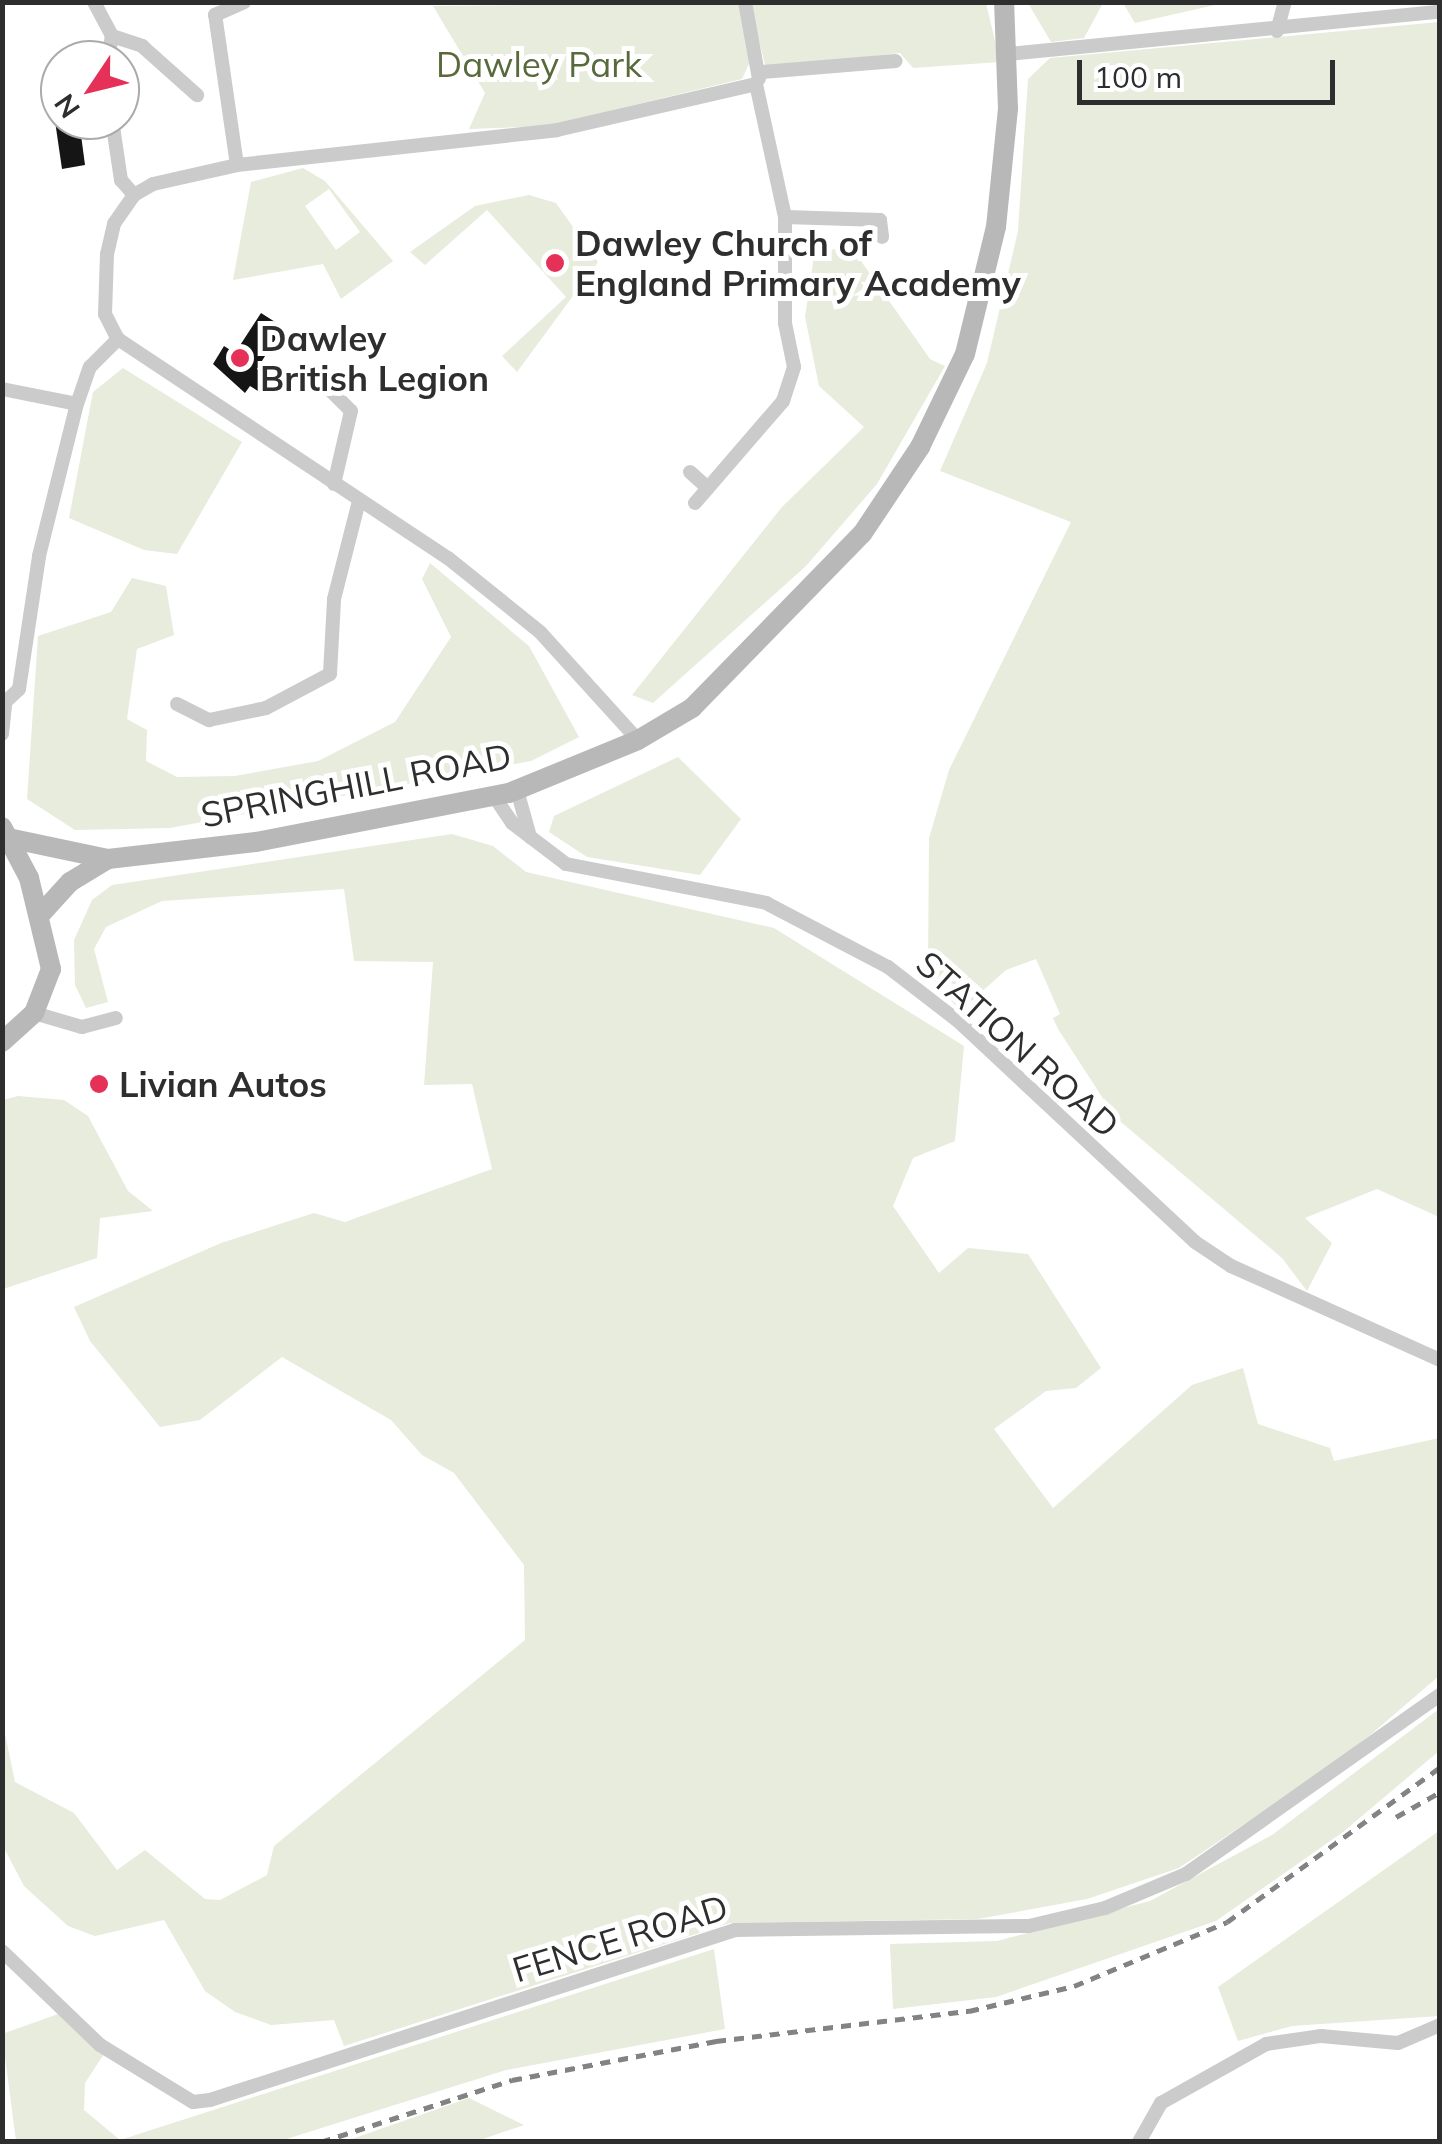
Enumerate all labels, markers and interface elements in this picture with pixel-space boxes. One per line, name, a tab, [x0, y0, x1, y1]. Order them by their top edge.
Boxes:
north arrow	[40, 40, 140, 140]
scale bar	[1082, 40, 1340, 102]
park label: Dawley Park	[436, 43, 642, 85]
text: 100 m	[1094, 58, 1182, 96]
text: N	[46, 88, 87, 125]
place label: Dawley Church of England Primary Academy	[575, 222, 1021, 304]
marker: Dawley Church of England Primary Academy	[544, 252, 566, 274]
place label: Dawley British Legion	[260, 317, 489, 399]
marker: Dawley British Legion	[229, 347, 251, 369]
street label: SPRINGHILL ROAD	[197, 734, 515, 836]
street label: STATION ROAD	[908, 942, 1128, 1146]
place label: Livian Autos	[119, 1063, 327, 1105]
marker: Livian Autos	[88, 1073, 110, 1095]
street label: FENCE ROAD	[507, 1885, 733, 1991]

